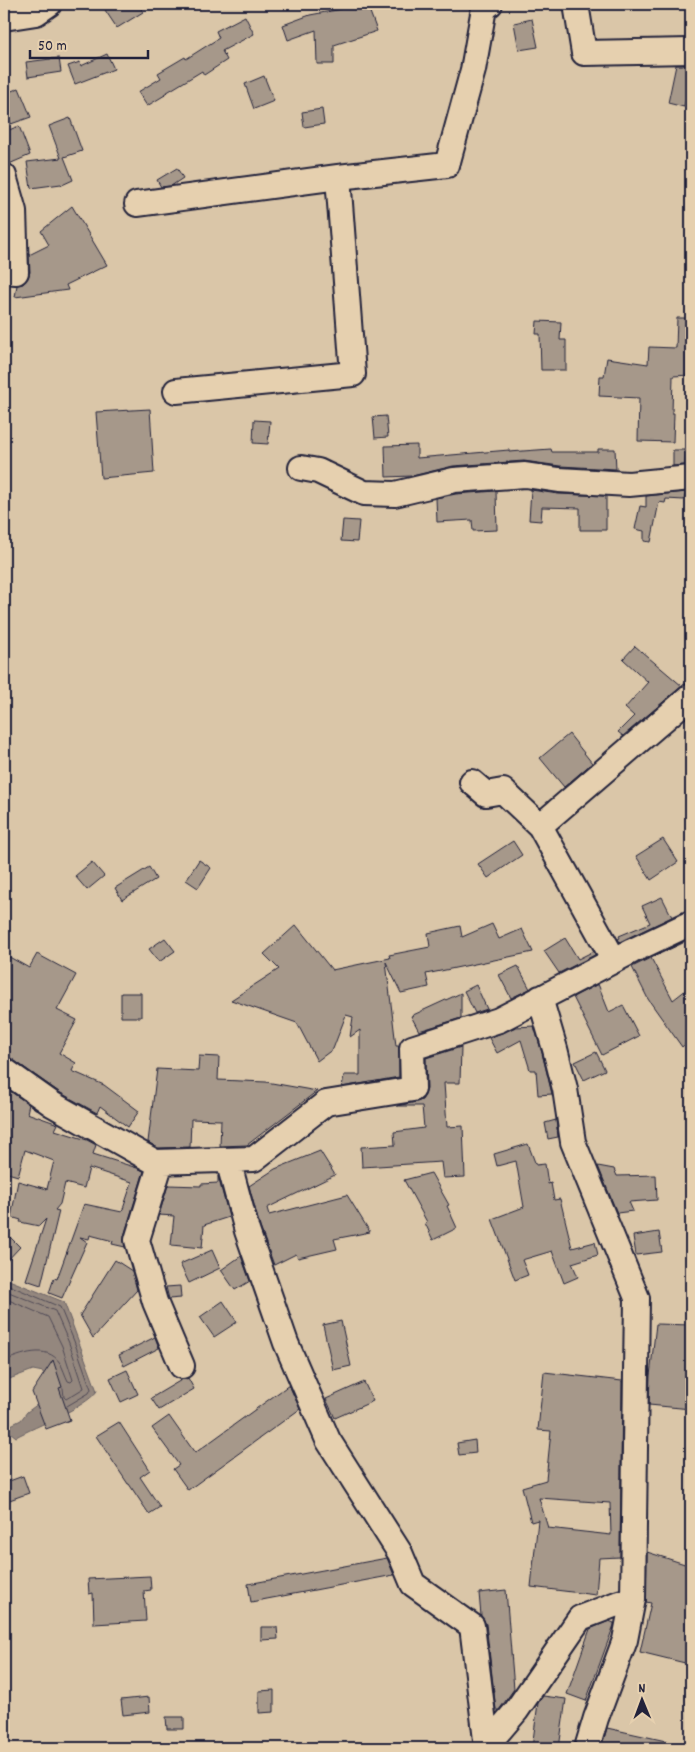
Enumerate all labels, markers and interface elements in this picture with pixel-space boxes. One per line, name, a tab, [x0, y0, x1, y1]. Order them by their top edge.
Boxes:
scale bar	[30, 28, 148, 60]
text: 50 m	[38, 36, 67, 58]
north arrow	[618, 1674, 668, 1724]
text: N	[638, 1679, 646, 1699]

